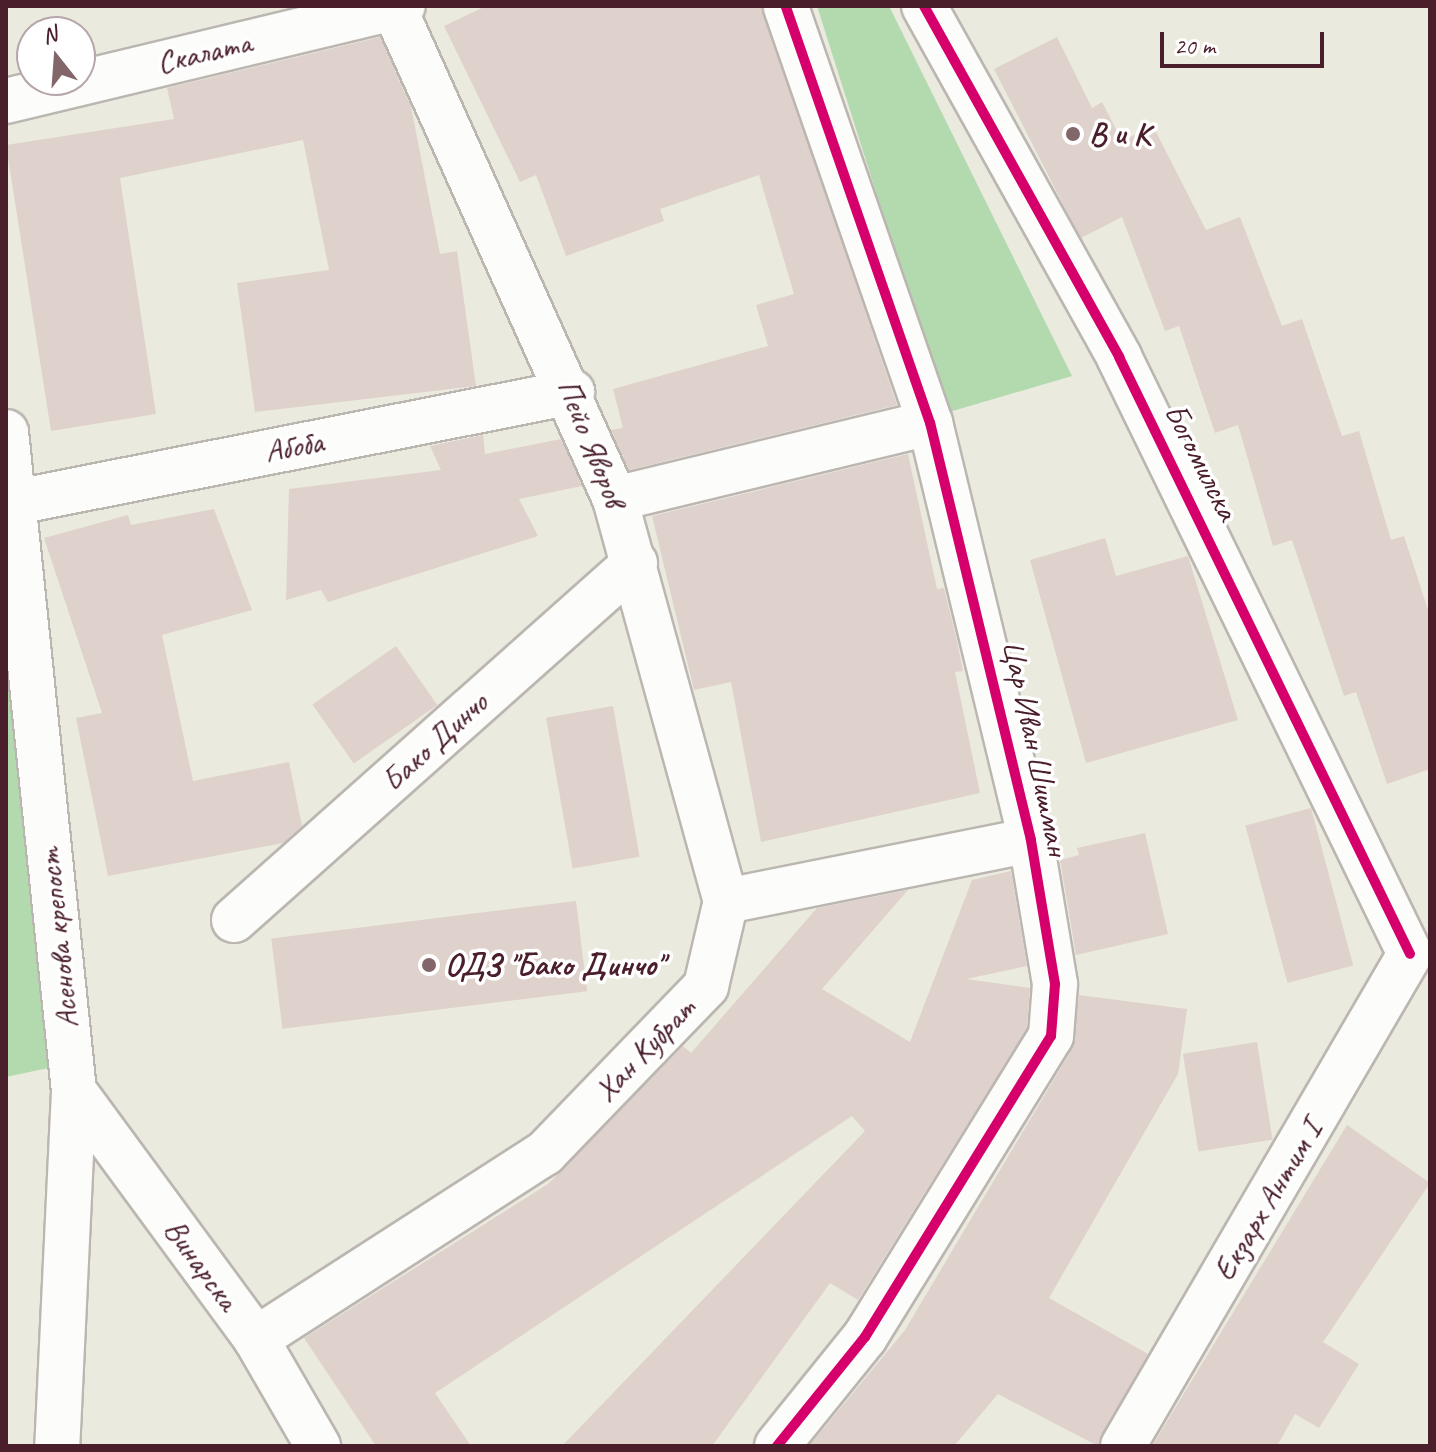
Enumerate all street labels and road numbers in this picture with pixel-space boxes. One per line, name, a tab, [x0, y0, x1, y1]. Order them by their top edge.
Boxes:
street label: Скалата	[153, 24, 255, 82]
street label: Пейо Яворов	[548, 374, 634, 512]
street label: Богомилска	[1155, 397, 1247, 527]
street label: Абоба	[262, 423, 326, 471]
street label: Цар Иван Шишман	[993, 636, 1077, 860]
street label: Бако Динчо	[373, 684, 497, 800]
street label: Асенова крепост	[30, 846, 88, 1030]
street label: Хан Кубрат	[586, 990, 704, 1110]
street label: Екзарх Антим I	[1205, 1113, 1331, 1289]
street label: Винарска	[155, 1212, 247, 1318]

